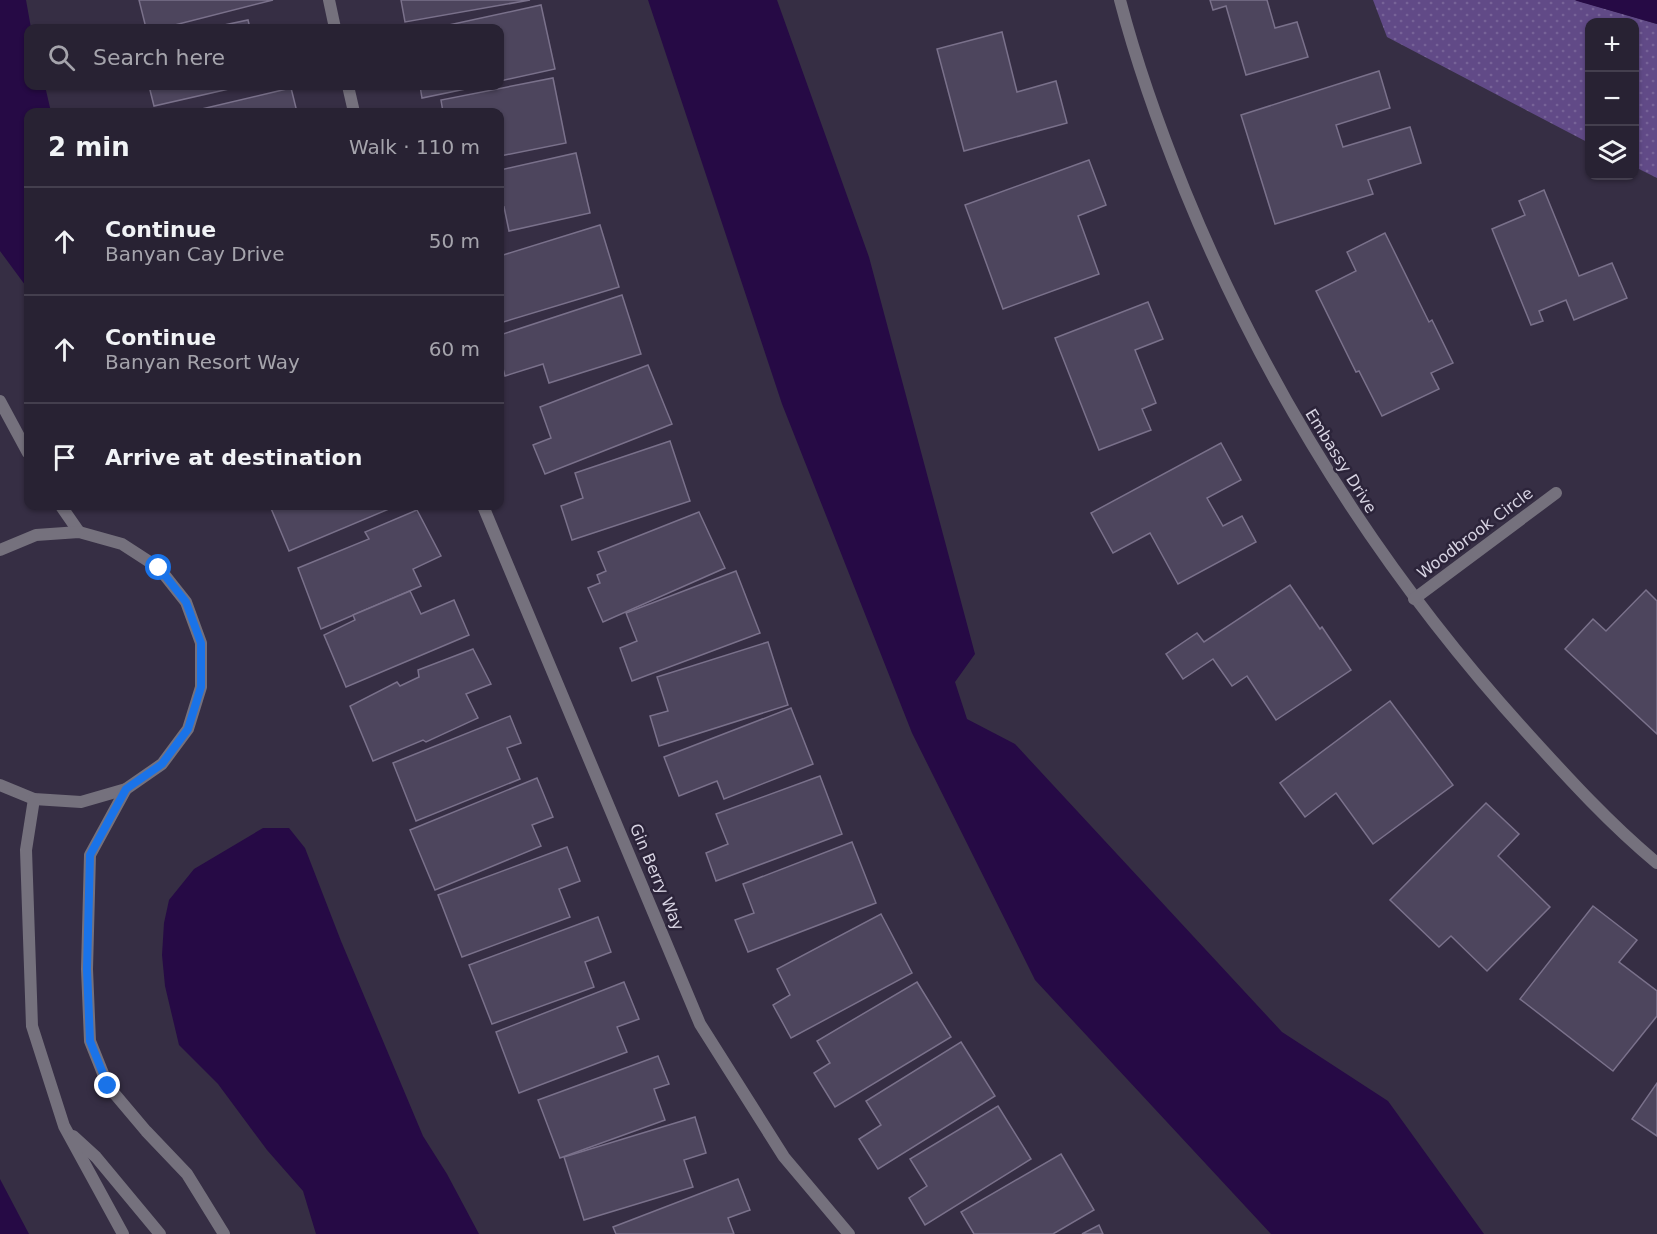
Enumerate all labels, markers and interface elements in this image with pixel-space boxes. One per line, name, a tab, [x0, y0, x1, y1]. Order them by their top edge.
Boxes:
map controls	[1585, 18, 1639, 180]
button: +	[1585, 18, 1639, 72]
search box	[24, 24, 504, 90]
icon: search	[45, 41, 78, 74]
text: Search here	[93, 45, 225, 70]
button: −	[1585, 72, 1639, 126]
button: layers	[1585, 126, 1639, 180]
text: 2 min	[48, 132, 130, 162]
text: Walk · 110 m	[349, 135, 480, 159]
text: Continue	[105, 217, 216, 242]
icon: ahead	[48, 225, 81, 258]
text: 50 m	[429, 229, 480, 253]
text: Banyan Cay Drive	[105, 242, 285, 266]
text: Continue	[105, 325, 216, 350]
icon: ahead	[48, 333, 81, 366]
text: 60 m	[429, 337, 480, 361]
text: Banyan Resort Way	[105, 350, 300, 374]
street label: Embassy Drive	[1301, 405, 1381, 517]
icon: arrive	[48, 441, 81, 474]
text: Arrive at destination	[105, 445, 362, 470]
street label: Woodbrook Circle	[1413, 483, 1537, 583]
route start	[145, 554, 171, 580]
street label: Gin Berry Way	[626, 821, 688, 933]
route end	[94, 1072, 120, 1098]

